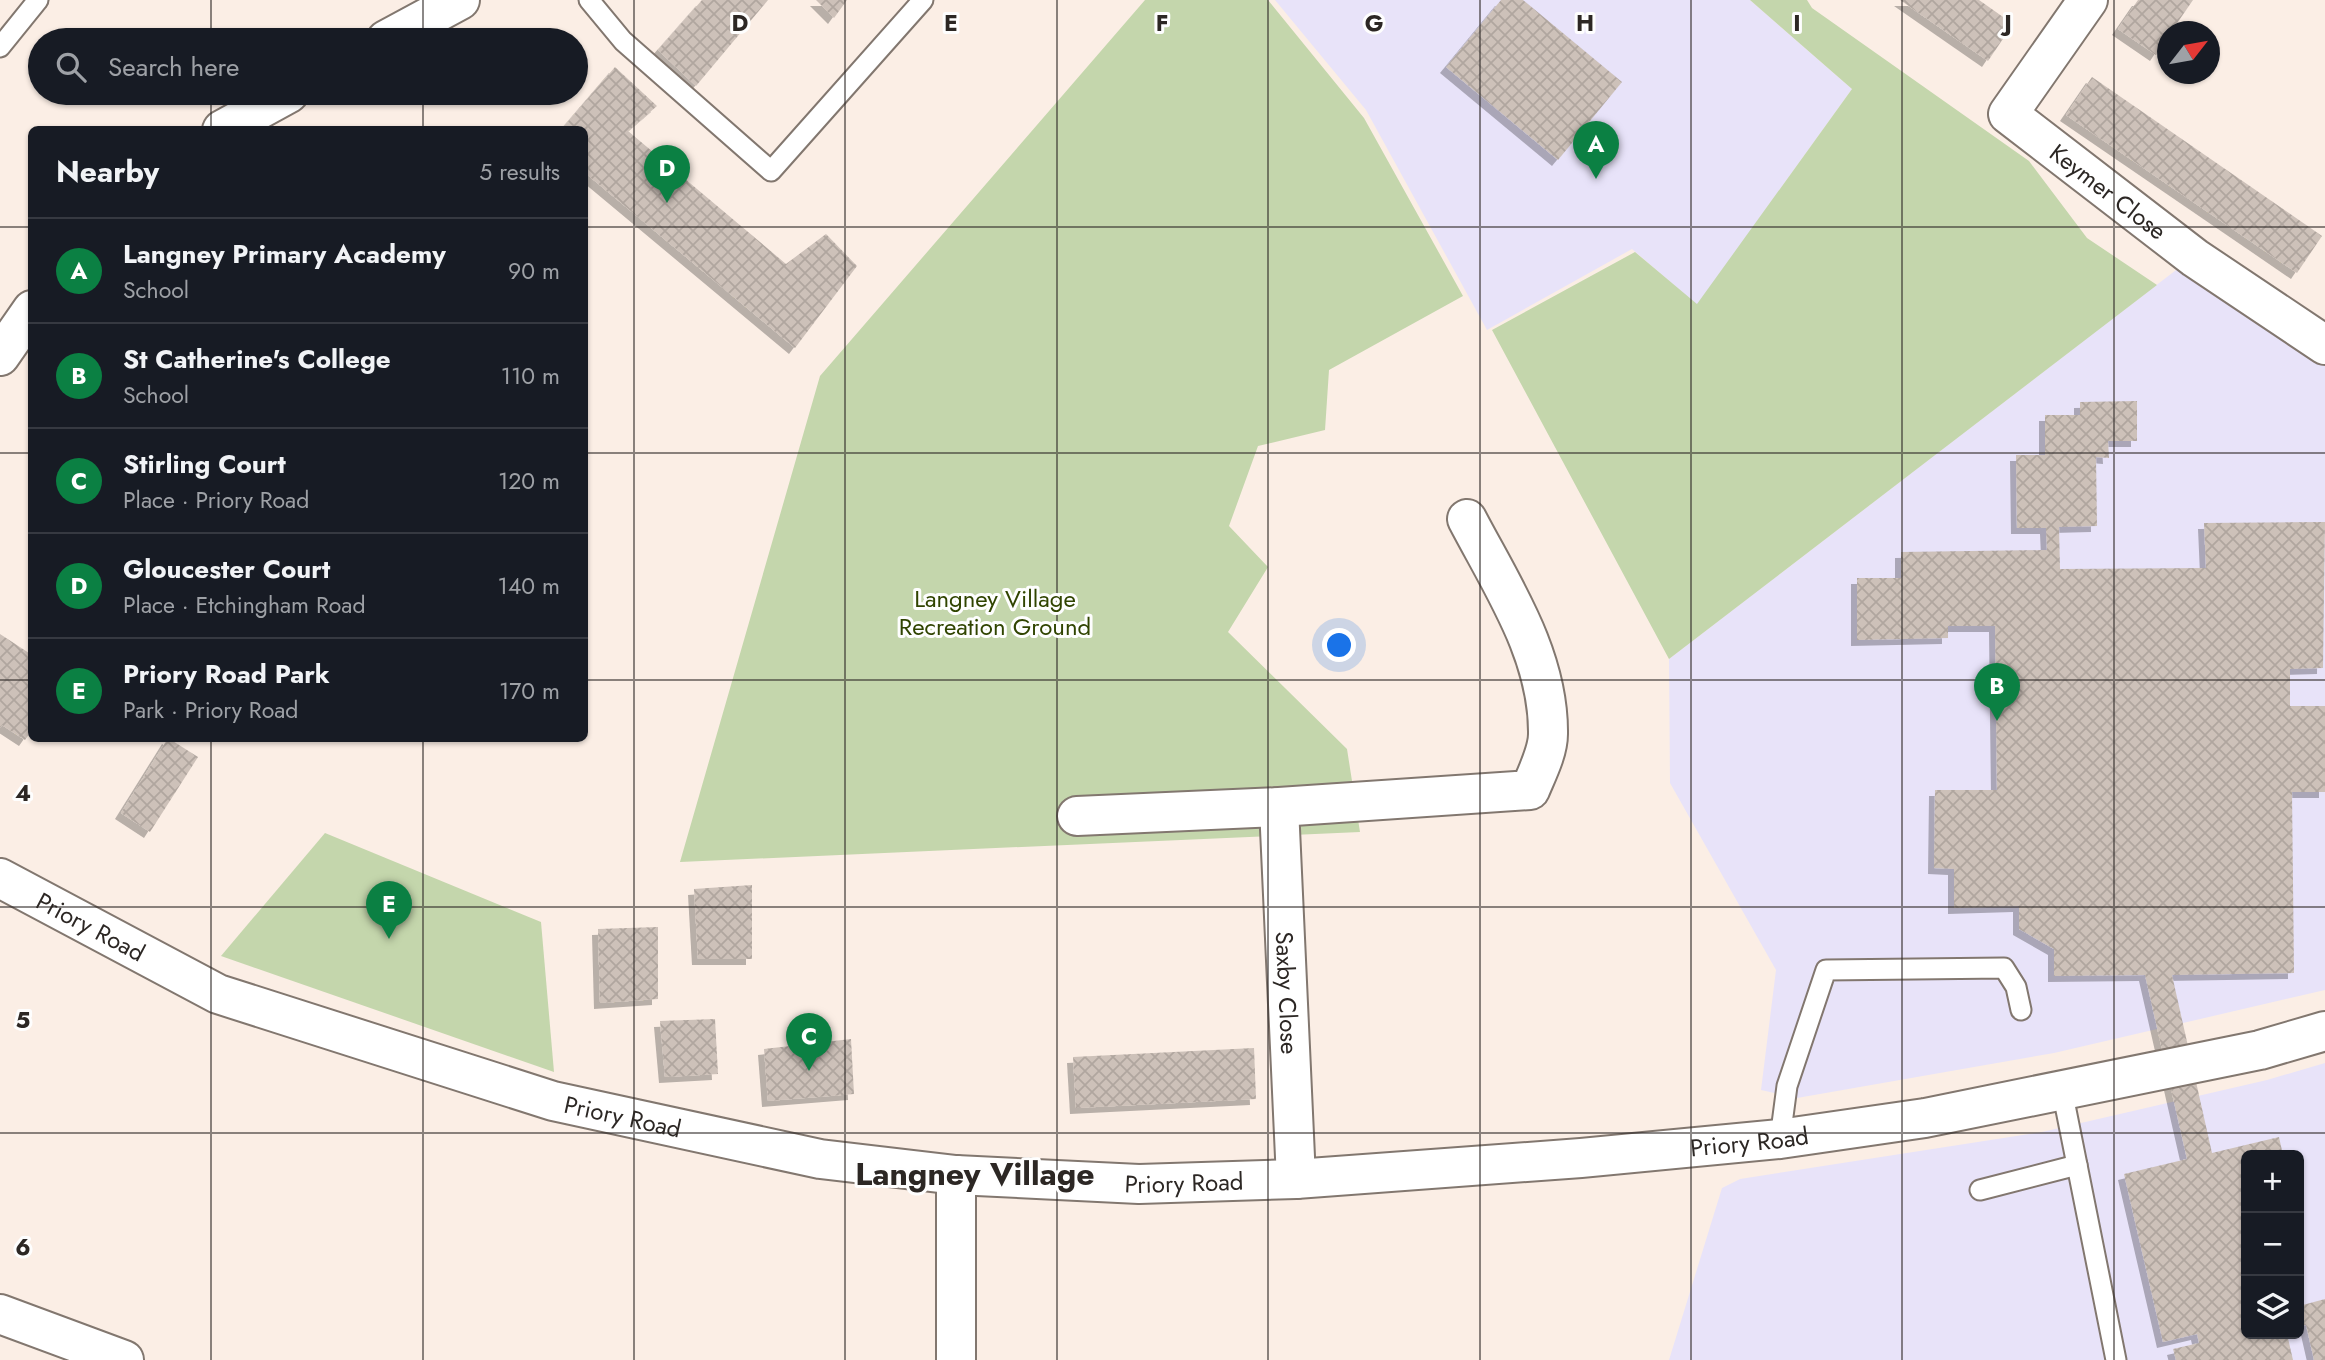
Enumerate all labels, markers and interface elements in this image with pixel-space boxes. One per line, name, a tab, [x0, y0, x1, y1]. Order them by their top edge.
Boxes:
text: D	[732, 6, 749, 40]
text: E	[944, 6, 958, 40]
text: F	[1156, 6, 1168, 40]
text: G	[1365, 6, 1383, 40]
text: H	[1576, 6, 1594, 40]
text: I	[1793, 6, 1801, 40]
text: J	[2000, 6, 2012, 40]
north arrow	[2157, 21, 2220, 84]
search box	[28, 28, 588, 105]
icon: search	[52, 48, 90, 86]
text: Search here	[108, 48, 240, 86]
pin: A	[1573, 121, 1619, 179]
street label: Keymer Close	[2043, 135, 2174, 248]
pin: D	[644, 145, 690, 203]
text: Nearby	[56, 150, 159, 193]
text: 5 results	[479, 155, 560, 189]
text: Langney Primary Academy	[123, 235, 446, 273]
text: A	[71, 254, 87, 288]
text: 90 m	[508, 254, 560, 288]
text: School	[123, 273, 189, 307]
text: St Catherine's College	[123, 340, 391, 378]
text: B	[71, 359, 87, 393]
text: 110 m	[501, 359, 560, 393]
text: School	[123, 378, 189, 412]
text: Stirling Court	[123, 445, 286, 483]
text: C	[71, 464, 87, 498]
text: 120 m	[498, 464, 560, 498]
text: Place · Priory Road	[123, 483, 309, 517]
text: Gloucester Court	[123, 550, 330, 588]
text: D	[71, 569, 87, 603]
text: 140 m	[498, 569, 560, 603]
park label: Langney Village Recreation Ground	[899, 581, 1091, 644]
text: Place · Etchingham Road	[123, 588, 366, 622]
your location	[1322, 628, 1356, 662]
text: Priory Road Park	[123, 655, 330, 693]
pin: B	[1974, 663, 2020, 721]
text: E	[72, 674, 86, 708]
text: 170 m	[499, 674, 560, 708]
text: Park · Priory Road	[123, 693, 298, 727]
text: 4	[15, 776, 31, 810]
pin: E	[366, 881, 412, 939]
street label: Priory Road	[30, 883, 152, 970]
street label: Saxby Close	[1267, 931, 1308, 1055]
text: 5	[16, 1003, 30, 1037]
pin: C	[786, 1013, 832, 1071]
street label: Priory Road	[561, 1086, 685, 1146]
street label: Priory Road	[1689, 1118, 1811, 1165]
map controls	[2241, 1150, 2304, 1339]
button: +	[2241, 1150, 2304, 1213]
district label: Langney Village	[855, 1151, 1095, 1197]
street label: Priory Road	[1124, 1163, 1244, 1202]
button: −	[2241, 1213, 2304, 1276]
text: 6	[15, 1230, 31, 1264]
button: layers	[2241, 1276, 2304, 1339]

